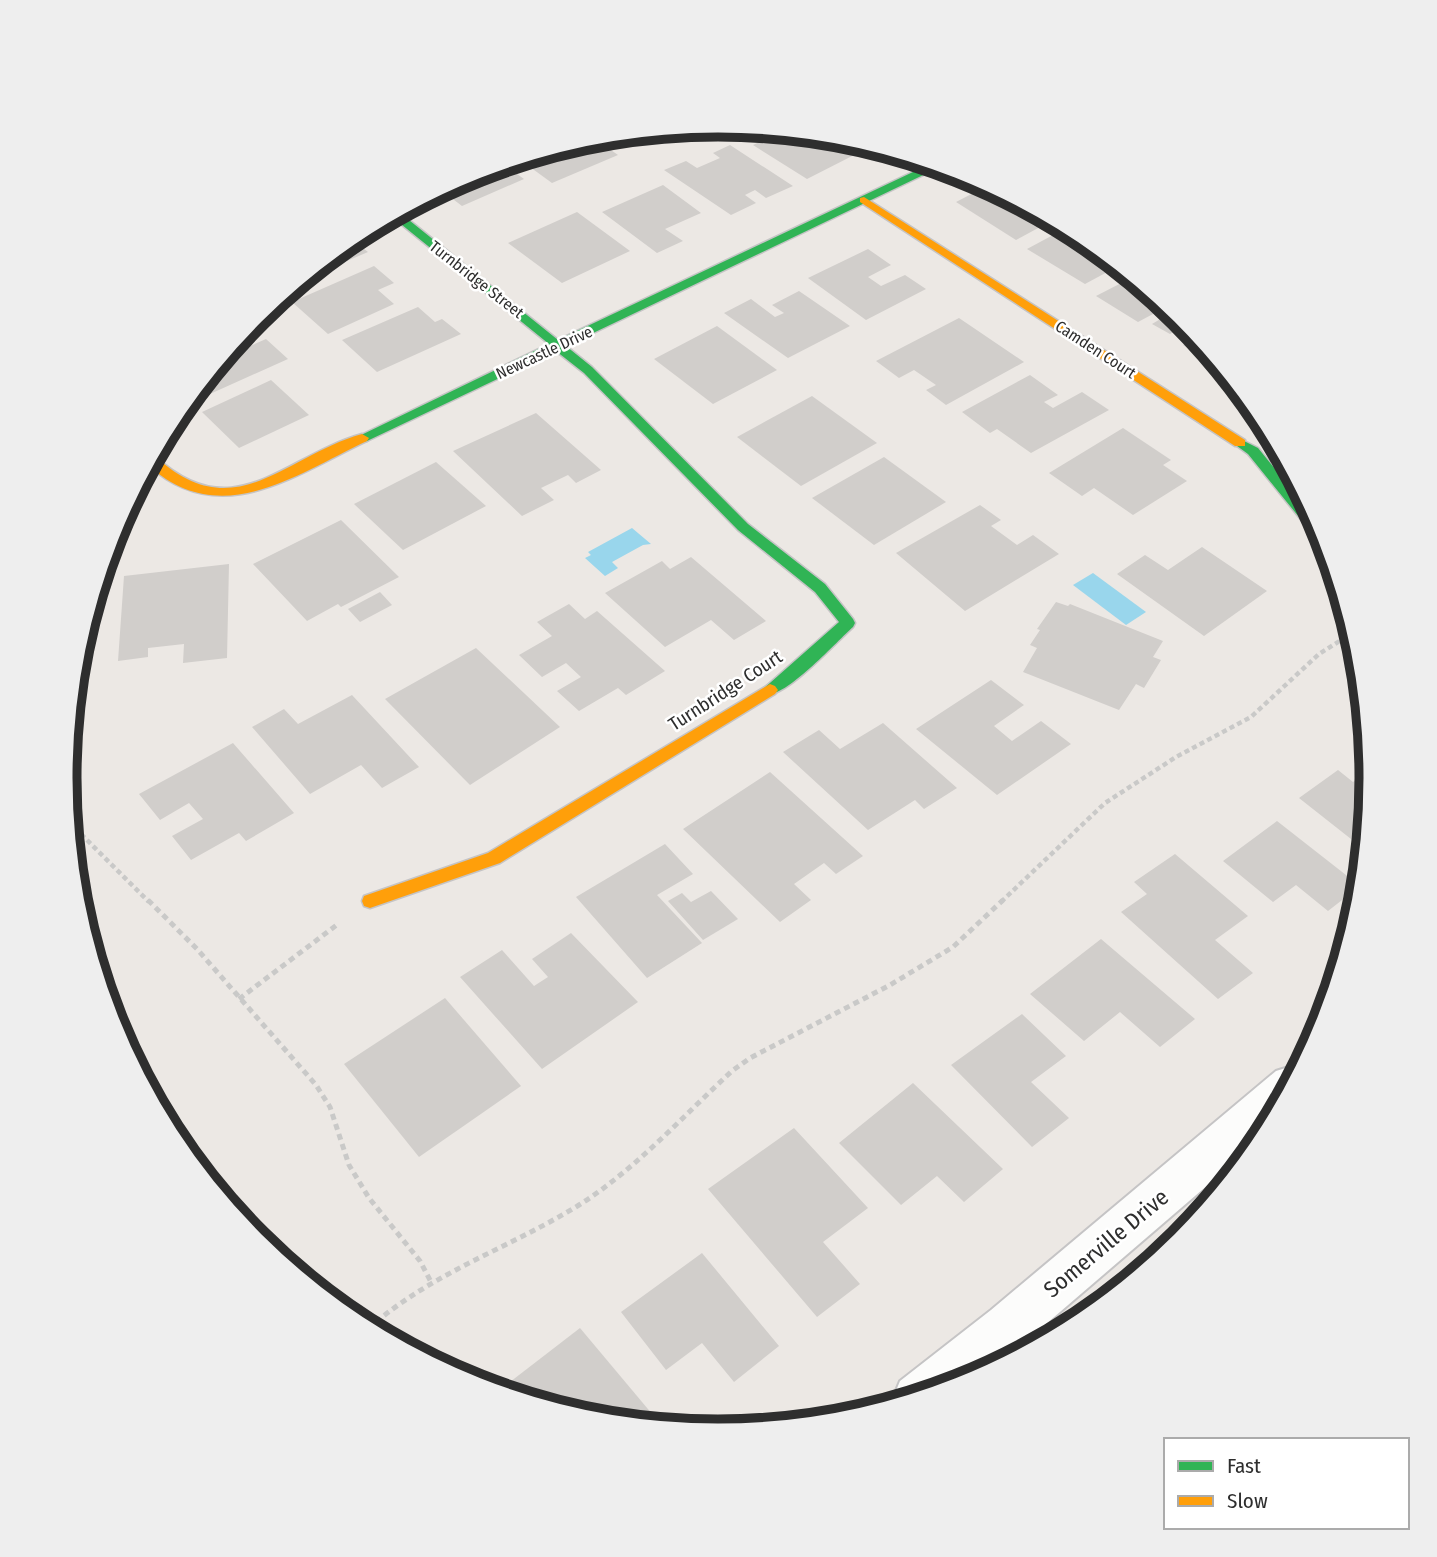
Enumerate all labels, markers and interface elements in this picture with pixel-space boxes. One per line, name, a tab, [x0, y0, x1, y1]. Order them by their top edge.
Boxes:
street label: Turnbridge Street	[426, 237, 528, 322]
street label: Camden Court	[1052, 316, 1140, 383]
street label: Newcastle Drive	[493, 322, 595, 383]
street label: Turnbridge Court	[664, 645, 787, 736]
street label: Somerville Drive	[1038, 1183, 1174, 1303]
legend	[1164, 1438, 1409, 1529]
text: Fast	[1227, 1453, 1261, 1479]
text: Slow	[1227, 1488, 1268, 1514]

